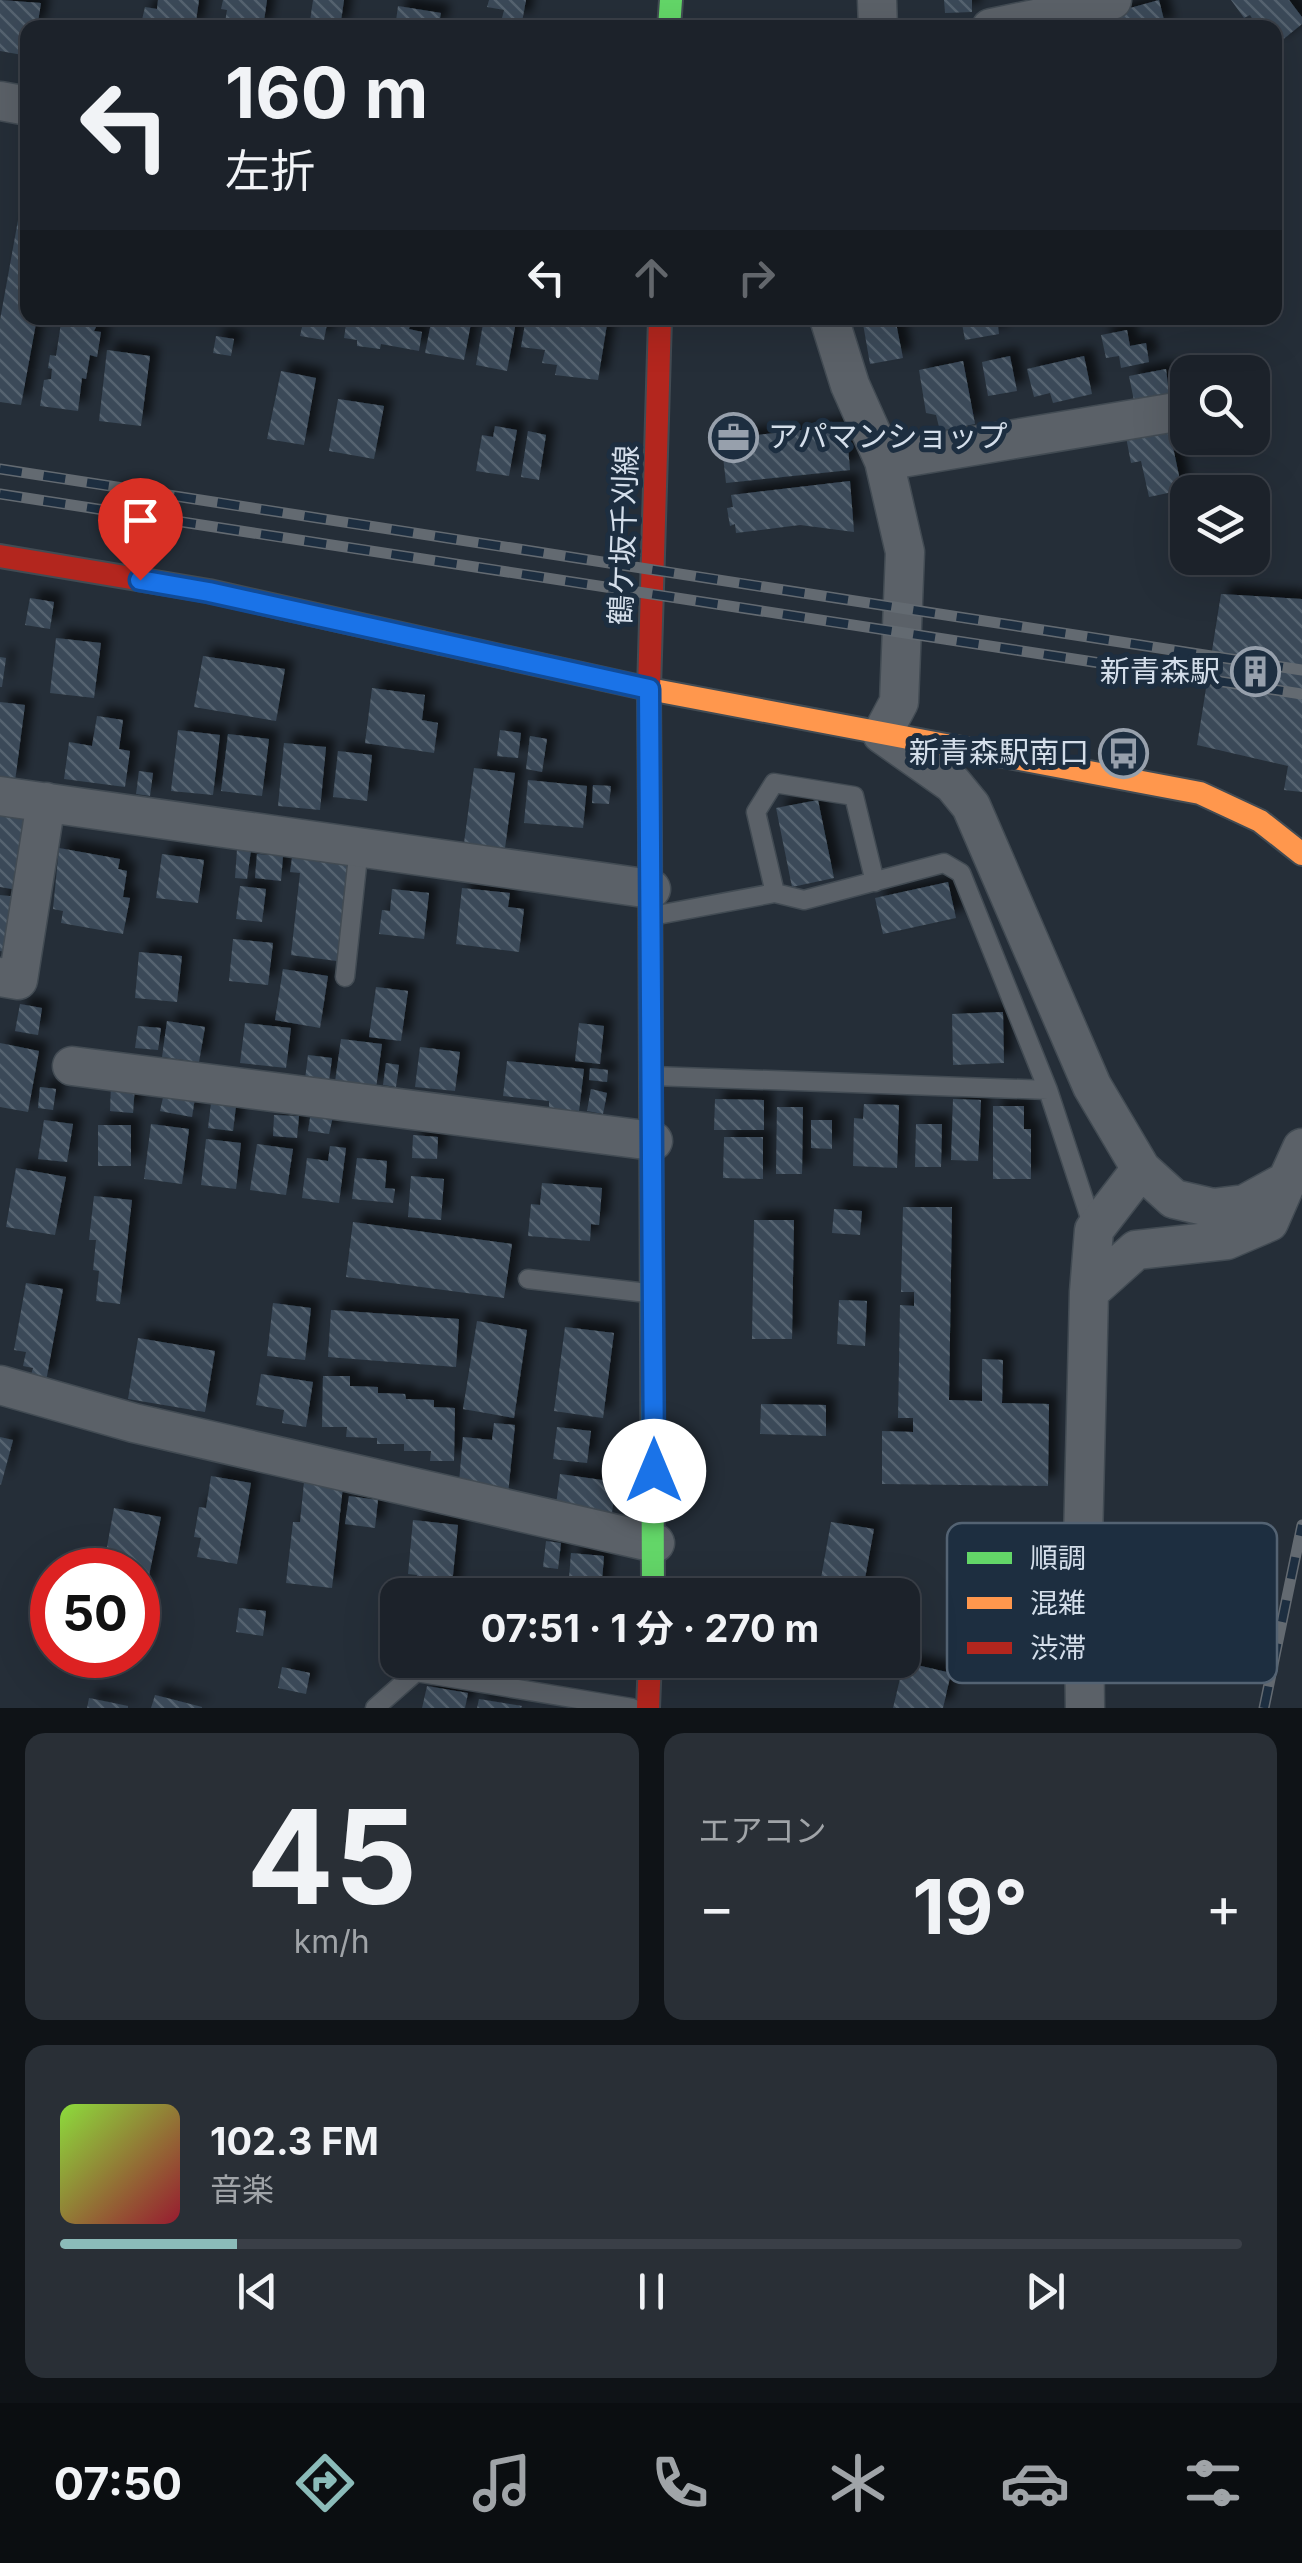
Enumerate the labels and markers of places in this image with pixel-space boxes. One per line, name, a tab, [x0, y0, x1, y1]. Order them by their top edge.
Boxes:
office icon: アパマンショップ	[707, 411, 759, 463]
place label: アパマンショップ	[768, 418, 1007, 454]
pin	[98, 478, 183, 581]
building icon: 新青森駅	[1229, 646, 1281, 698]
place label: 新青森駅	[1100, 653, 1220, 689]
bus stop icon: 新青森駅南口	[1098, 727, 1150, 779]
place label: 新青森駅南口	[909, 734, 1089, 770]

